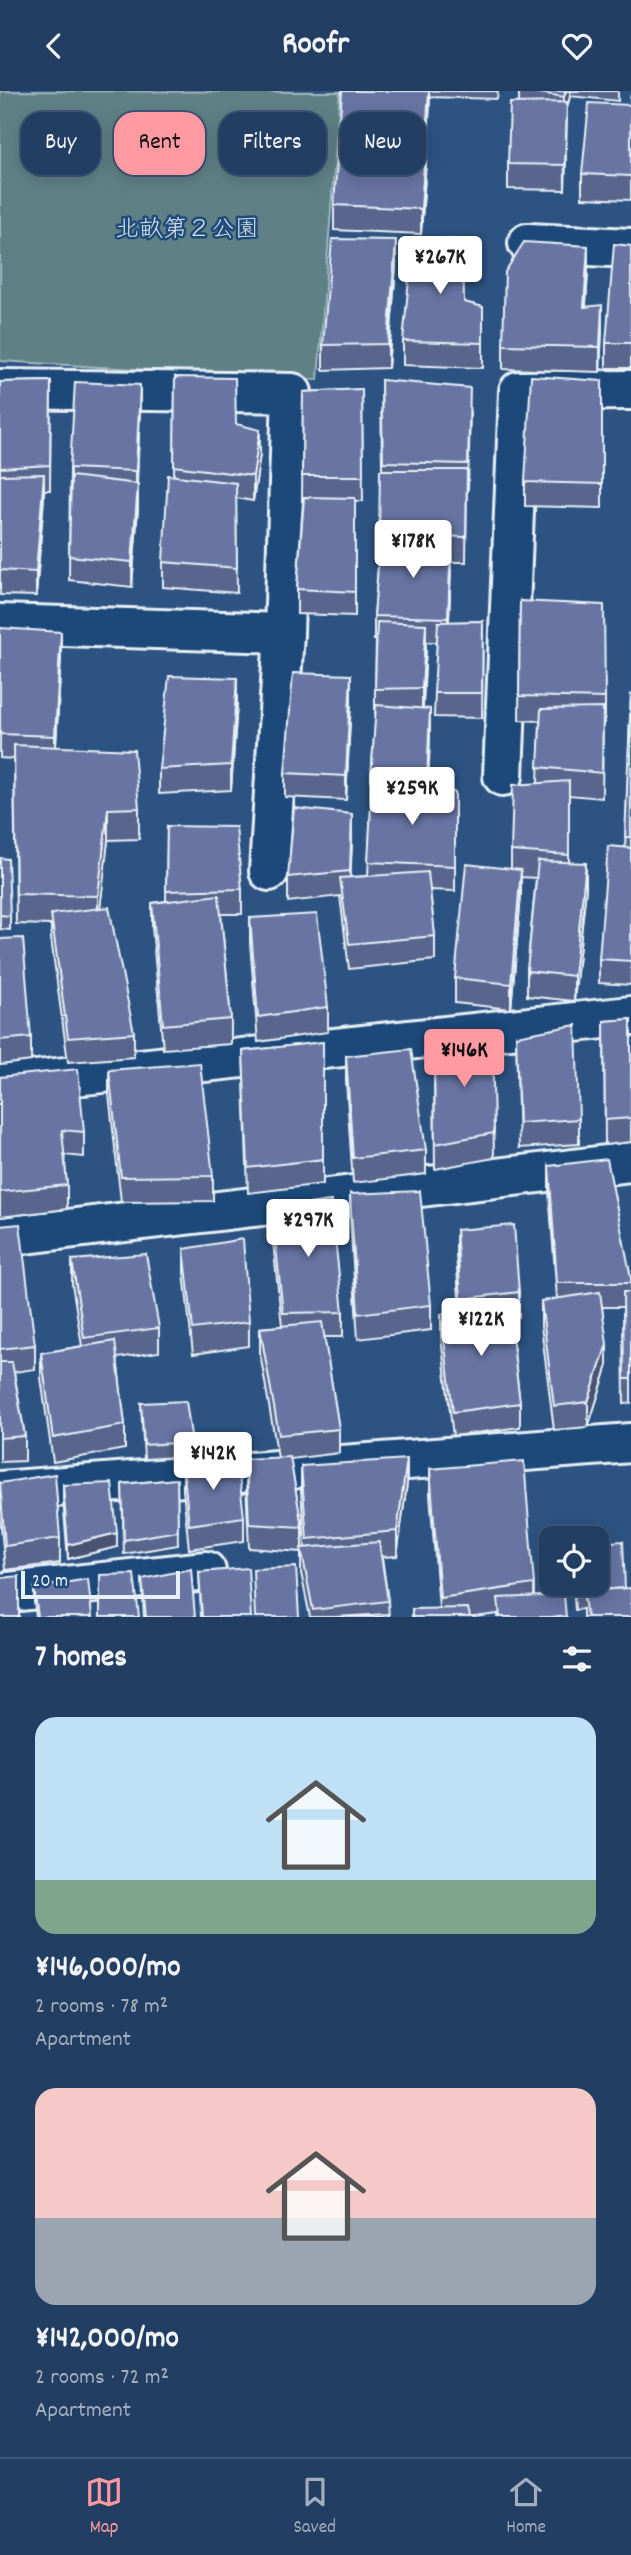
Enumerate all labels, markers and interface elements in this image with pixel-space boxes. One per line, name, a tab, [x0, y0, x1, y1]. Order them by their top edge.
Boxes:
text: Roofr	[282, 23, 349, 69]
icon: back	[35, 27, 73, 65]
icon: heart	[558, 27, 596, 65]
chip: Buy	[21, 112, 100, 175]
chip: Rent	[114, 112, 205, 175]
chip: Filters	[219, 112, 326, 175]
chip: New	[340, 112, 426, 175]
park label: 北畝第２公園	[115, 214, 259, 248]
pin: ¥267K	[391, 237, 489, 296]
text: ¥267K	[414, 242, 466, 275]
pin: ¥178K	[364, 521, 462, 580]
text: ¥178K	[391, 526, 435, 559]
pin: ¥259K	[363, 767, 461, 827]
text: ¥259K	[386, 773, 439, 806]
pin: ¥146K	[415, 1030, 513, 1089]
text: ¥146K	[440, 1035, 488, 1068]
pin: ¥297K	[259, 1199, 357, 1259]
text: ¥297K	[282, 1205, 334, 1238]
pin: ¥122K	[432, 1299, 530, 1358]
text: ¥122K	[458, 1304, 504, 1337]
pin: ¥142K	[164, 1433, 262, 1492]
text: ¥142K	[190, 1438, 236, 1471]
map controls	[539, 1526, 609, 1596]
button: locate	[539, 1526, 609, 1596]
scale bar	[21, 1568, 180, 1600]
text: 20 m	[32, 1569, 68, 1596]
text: 7 homes	[35, 1638, 127, 1681]
icon: filters	[558, 1640, 596, 1678]
icon: home	[253, 1762, 379, 1888]
text: ¥146,000/mo	[35, 1948, 181, 1991]
text: 2 rooms · 78 m²	[35, 1991, 168, 2024]
text: Apartment	[35, 2024, 131, 2057]
icon: home	[253, 2133, 379, 2259]
text: ¥142,000/mo	[35, 2319, 179, 2362]
text: 2 rooms · 72 m²	[35, 2362, 169, 2395]
text: Apartment	[35, 2395, 131, 2428]
tab: Map	[85, 2473, 123, 2542]
tab: Saved	[293, 2473, 336, 2542]
tab: Home	[506, 2473, 546, 2542]

